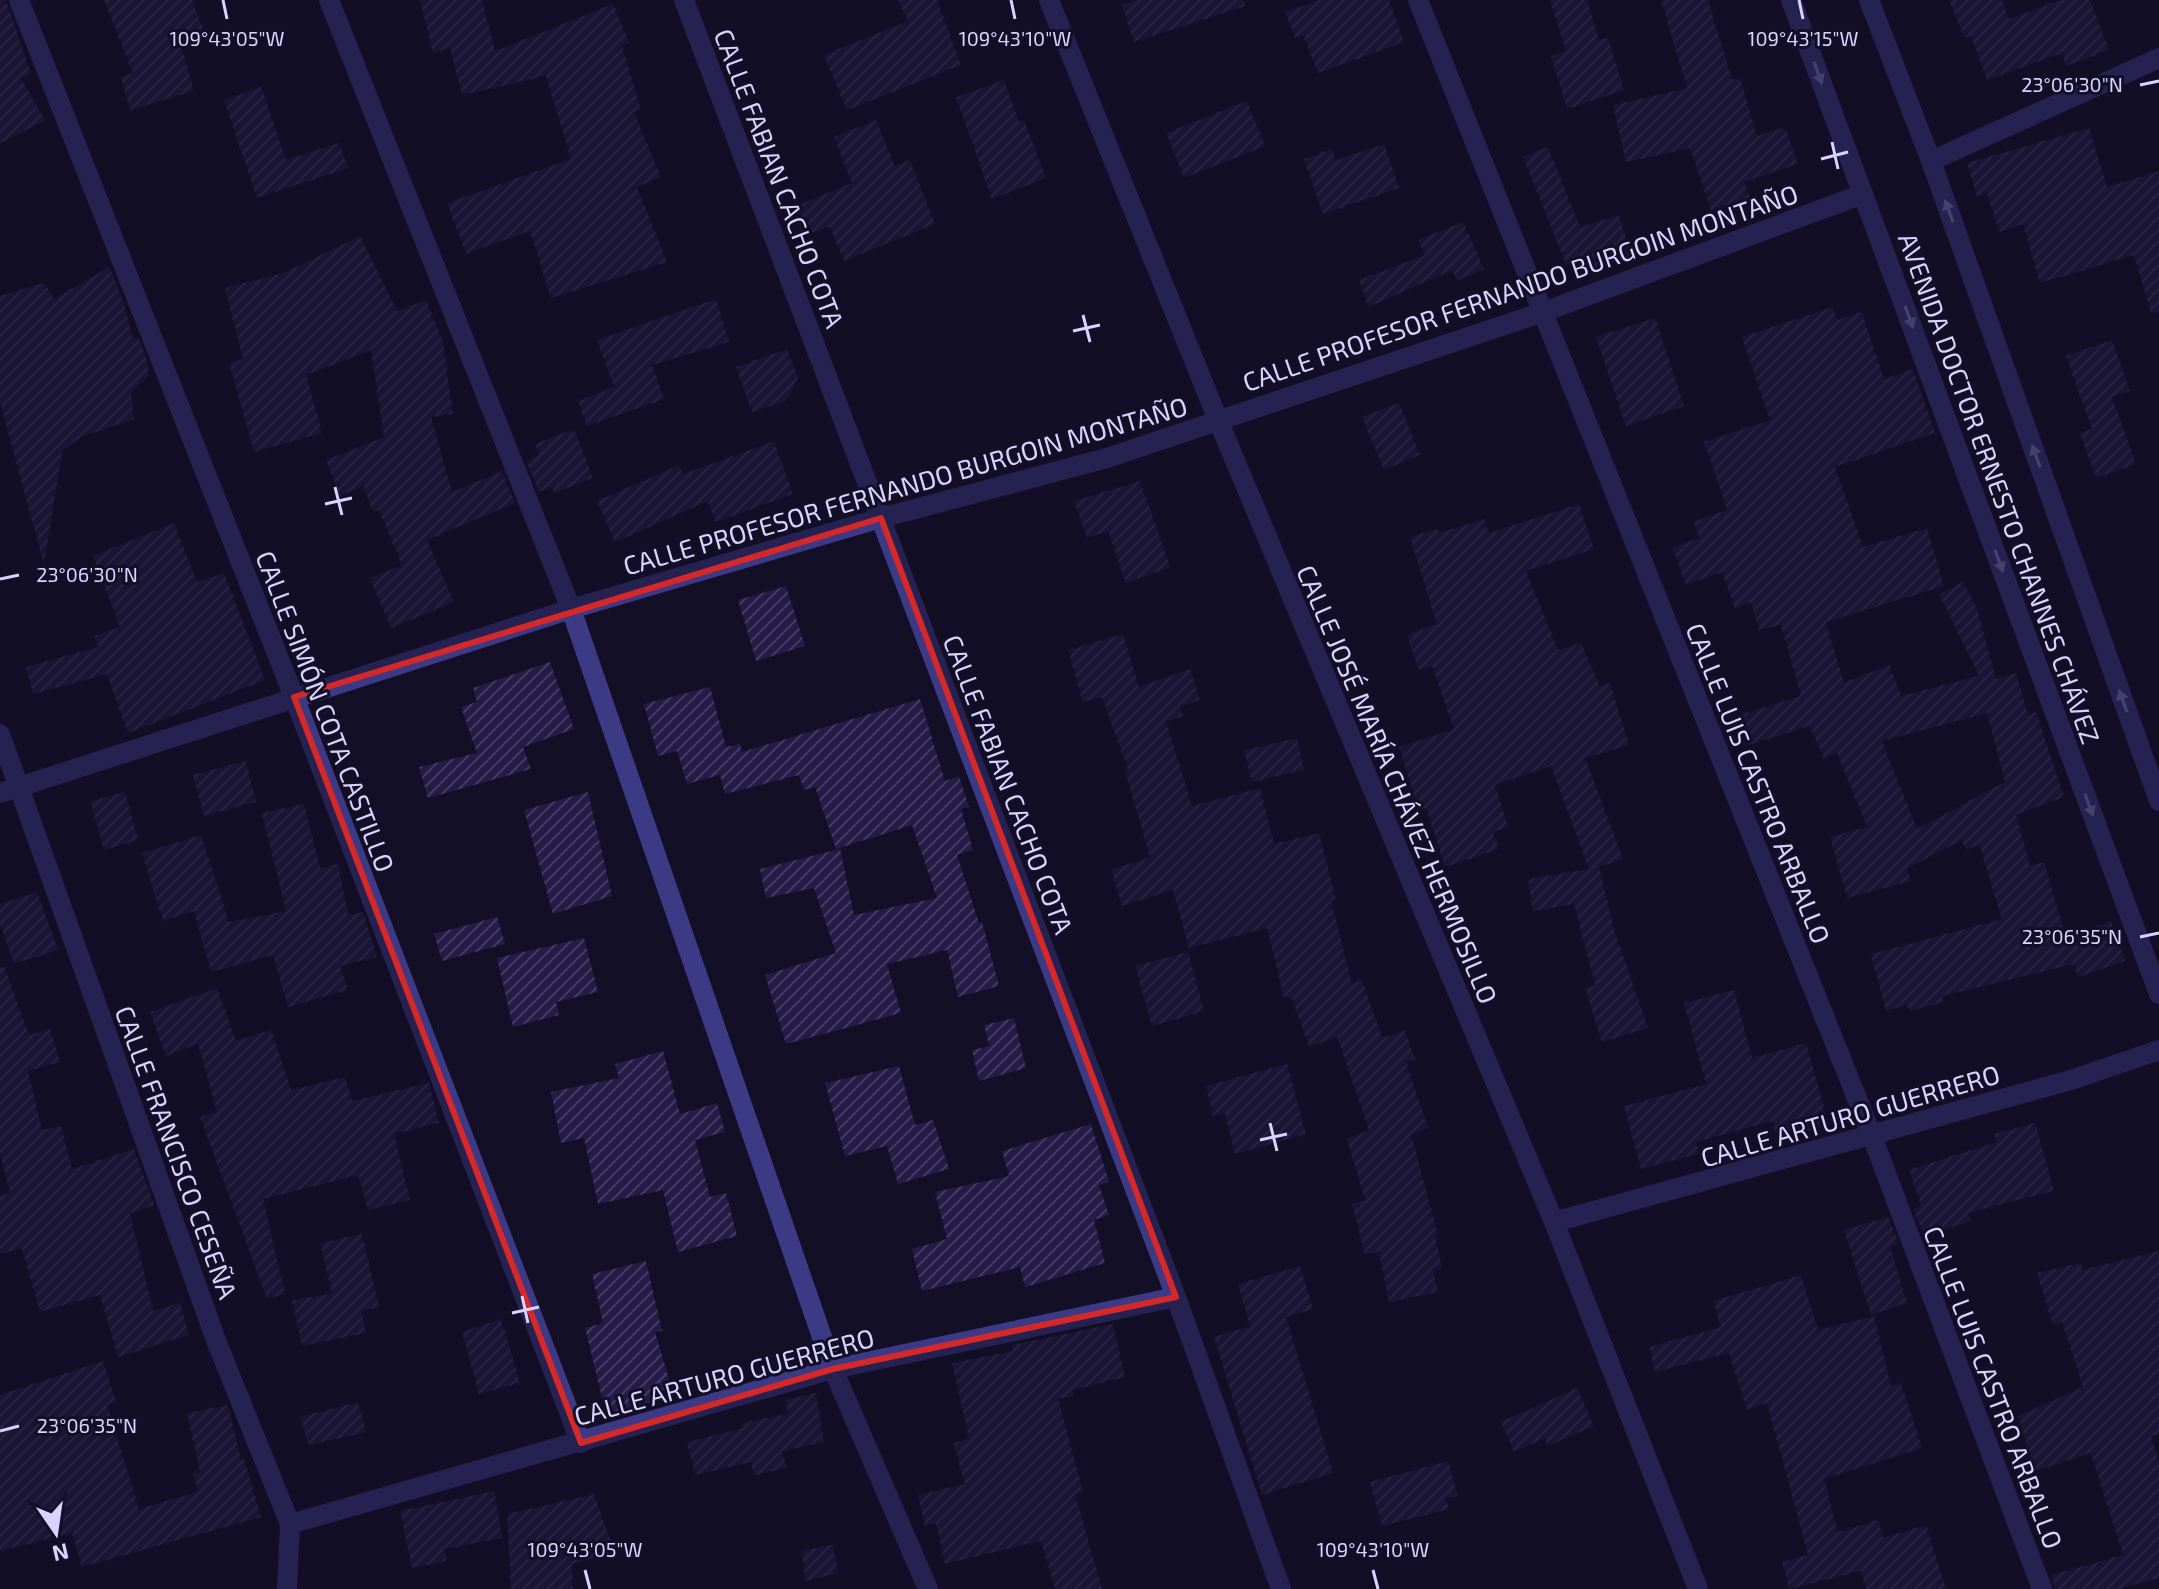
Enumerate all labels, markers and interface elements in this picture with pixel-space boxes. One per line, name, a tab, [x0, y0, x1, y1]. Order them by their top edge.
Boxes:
street label: CALLE FABIAN CACHO COTA	[709, 24, 851, 332]
text: 109°43'05"W	[169, 26, 285, 50]
text: 109°43'10"W	[959, 26, 1071, 50]
text: 109°43'15"W	[1747, 26, 1859, 50]
one-way arrow	[1813, 61, 1825, 85]
text: 23°06'30"N	[2021, 72, 2123, 96]
street label: CALLE PROFESOR FERNANDO BURGOIN MONTAÑO	[1238, 177, 1802, 397]
one-way arrow	[1942, 199, 1954, 223]
street label: AVENIDA DOCTOR ERNESTO CHANNES CHÁVEZ	[1893, 228, 2107, 748]
one-way arrow	[1903, 305, 1916, 329]
street label: CALLE PROFESOR FERNANDO BURGOIN MONTAÑO	[619, 389, 1191, 581]
one-way arrow	[2029, 444, 2042, 468]
street label: CALLE SIMÓN COTA CASTILLO	[250, 546, 402, 876]
one-way arrow	[1993, 549, 2006, 573]
street label: CALLE JOSÉ MARÍA CHÁVEZ HERMOSILLO	[1291, 560, 1505, 1008]
text: 23°06'30"N	[36, 562, 138, 586]
street label: CALLE LUIS CASTRO ARBALLO	[1680, 618, 1838, 948]
street label: CALLE FABIAN CACHO COTA	[938, 630, 1080, 938]
one-way arrow	[2117, 689, 2129, 713]
one-way arrow	[2083, 793, 2096, 817]
text: 23°06'35"N	[2022, 924, 2122, 948]
street label: CALLE FRANCISCO CESEÑA	[109, 1001, 245, 1303]
street label: CALLE ARTURO GUERRERO	[1697, 1057, 2003, 1173]
street label: CALLE LUIS CASTRO ARBALLO	[1918, 1221, 2070, 1553]
street label: CALLE ARTURO GUERRERO	[571, 1321, 877, 1431]
text: 23°06'35"N	[37, 1413, 137, 1437]
north arrow	[16, 1493, 96, 1573]
text: 109°43'05"W	[527, 1537, 643, 1561]
text: 109°43'10"W	[1317, 1537, 1429, 1561]
text: N	[50, 1539, 71, 1568]

